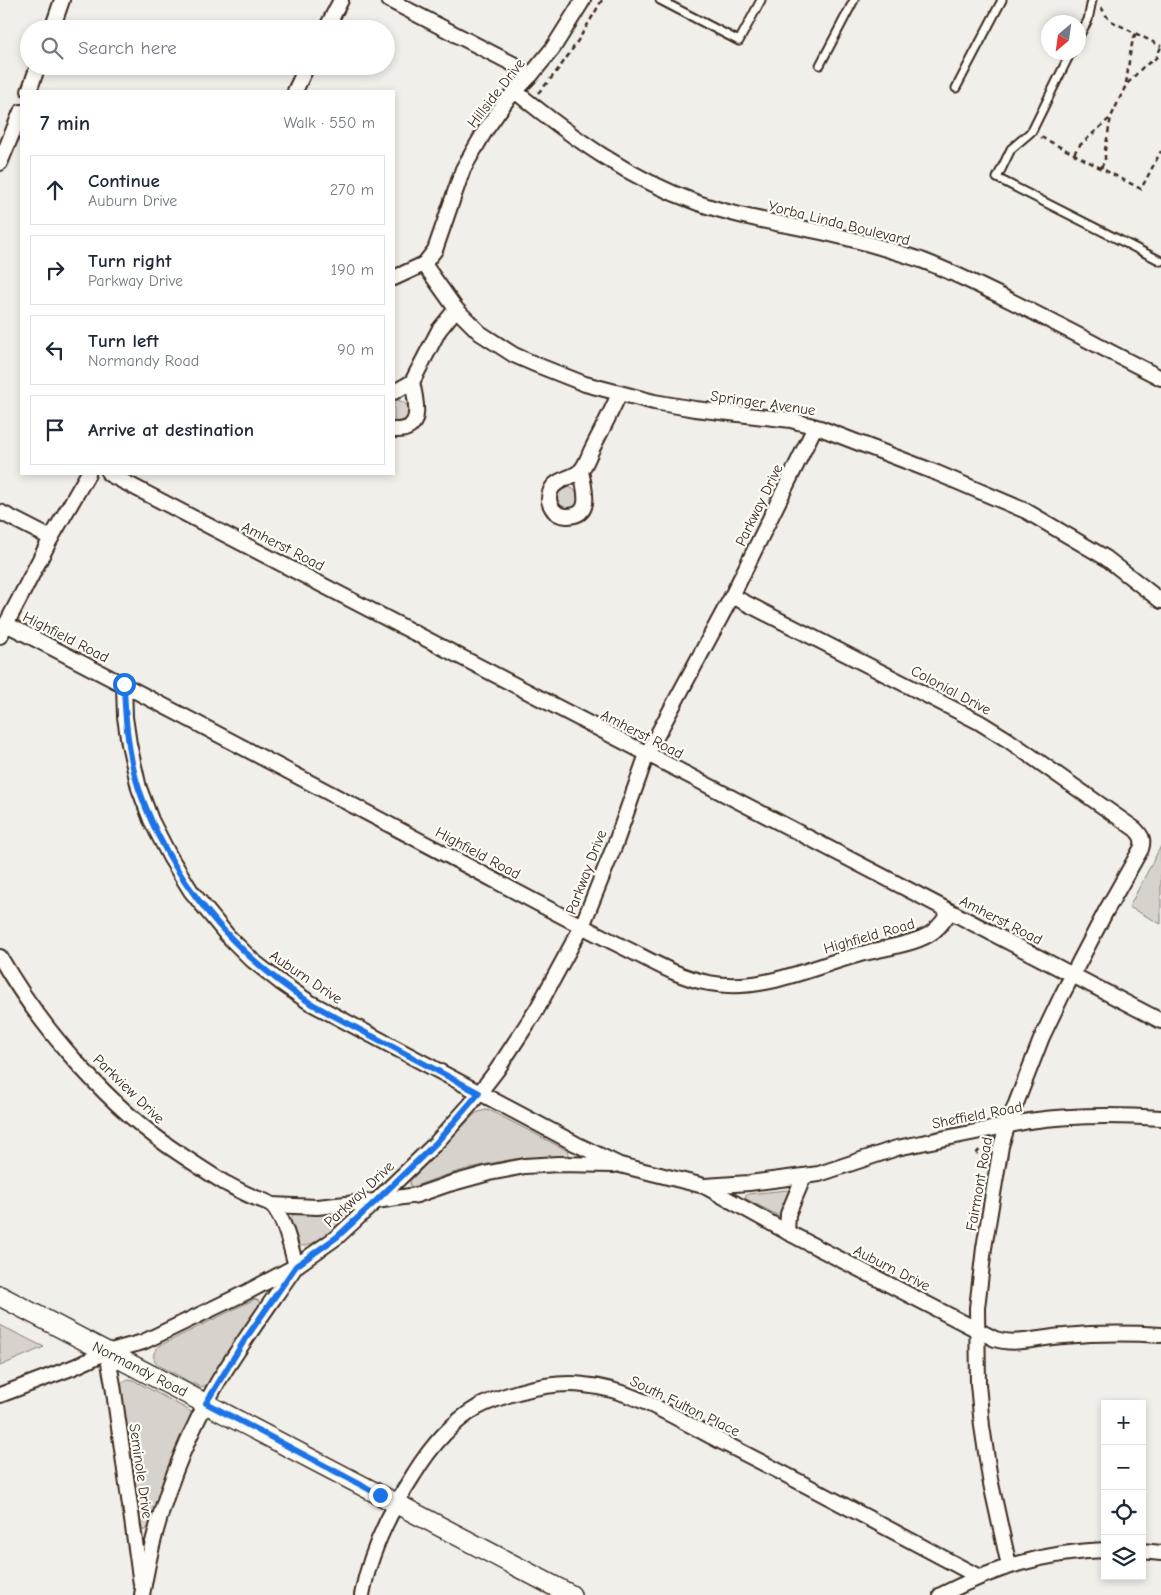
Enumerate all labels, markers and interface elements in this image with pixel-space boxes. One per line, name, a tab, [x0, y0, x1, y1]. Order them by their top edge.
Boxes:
north arrow	[1041, 15, 1086, 60]
search box	[20, 20, 395, 75]
icon: search	[38, 34, 66, 62]
text: Search here	[78, 37, 177, 59]
street label: Hillside Drive	[463, 54, 529, 131]
text: 7 min	[40, 111, 90, 135]
text: Walk · 550 m	[284, 114, 375, 132]
text: Continue	[88, 170, 160, 192]
icon: ahead	[41, 176, 69, 204]
text: 270 m	[330, 181, 374, 199]
text: Auburn Drive	[88, 192, 177, 210]
street label: Yorba Linda Boulevard	[766, 197, 912, 249]
text: Turn right	[88, 250, 172, 272]
icon: right	[41, 256, 69, 284]
text: 190 m	[331, 261, 374, 279]
text: Parkway Drive	[88, 272, 183, 290]
text: Turn left	[88, 330, 159, 352]
icon: left	[41, 336, 69, 364]
text: 90 m	[337, 341, 374, 359]
text: Normandy Road	[88, 352, 199, 370]
street label: Springer Avenue	[709, 387, 817, 419]
icon: arrive	[41, 416, 69, 444]
text: Arrive at destination	[88, 419, 254, 441]
street label: Parkway Drive	[731, 461, 787, 549]
street label: Amherst Road	[239, 517, 327, 575]
street label: Highfield Road	[20, 608, 112, 666]
street label: Colonial Drive	[908, 661, 995, 719]
route start	[113, 673, 136, 696]
street label: Amherst Road	[598, 705, 686, 763]
street label: Highfield Road	[432, 823, 524, 883]
street label: Parkway Drive	[562, 827, 611, 917]
street label: Amherst Road	[957, 891, 1045, 949]
street label: Highfield Road	[821, 914, 917, 958]
street label: Auburn Drive	[266, 946, 346, 1008]
street label: Parkview Drive	[90, 1051, 169, 1128]
street label: Sheffield Road	[930, 1097, 1024, 1133]
street label: Fairmont Road	[962, 1136, 996, 1232]
street label: Parkway Drive	[320, 1157, 398, 1231]
street label: Auburn Drive	[851, 1241, 934, 1295]
street label: Normandy Road	[89, 1337, 191, 1401]
street label: South Fulton Place	[627, 1372, 743, 1441]
map controls	[1101, 1400, 1146, 1580]
button: +	[1101, 1400, 1146, 1445]
street label: Seminole Drive	[125, 1422, 157, 1520]
button: −	[1101, 1445, 1146, 1490]
route end	[369, 1484, 392, 1507]
button: locate	[1101, 1490, 1146, 1535]
button: layers	[1101, 1535, 1146, 1580]

